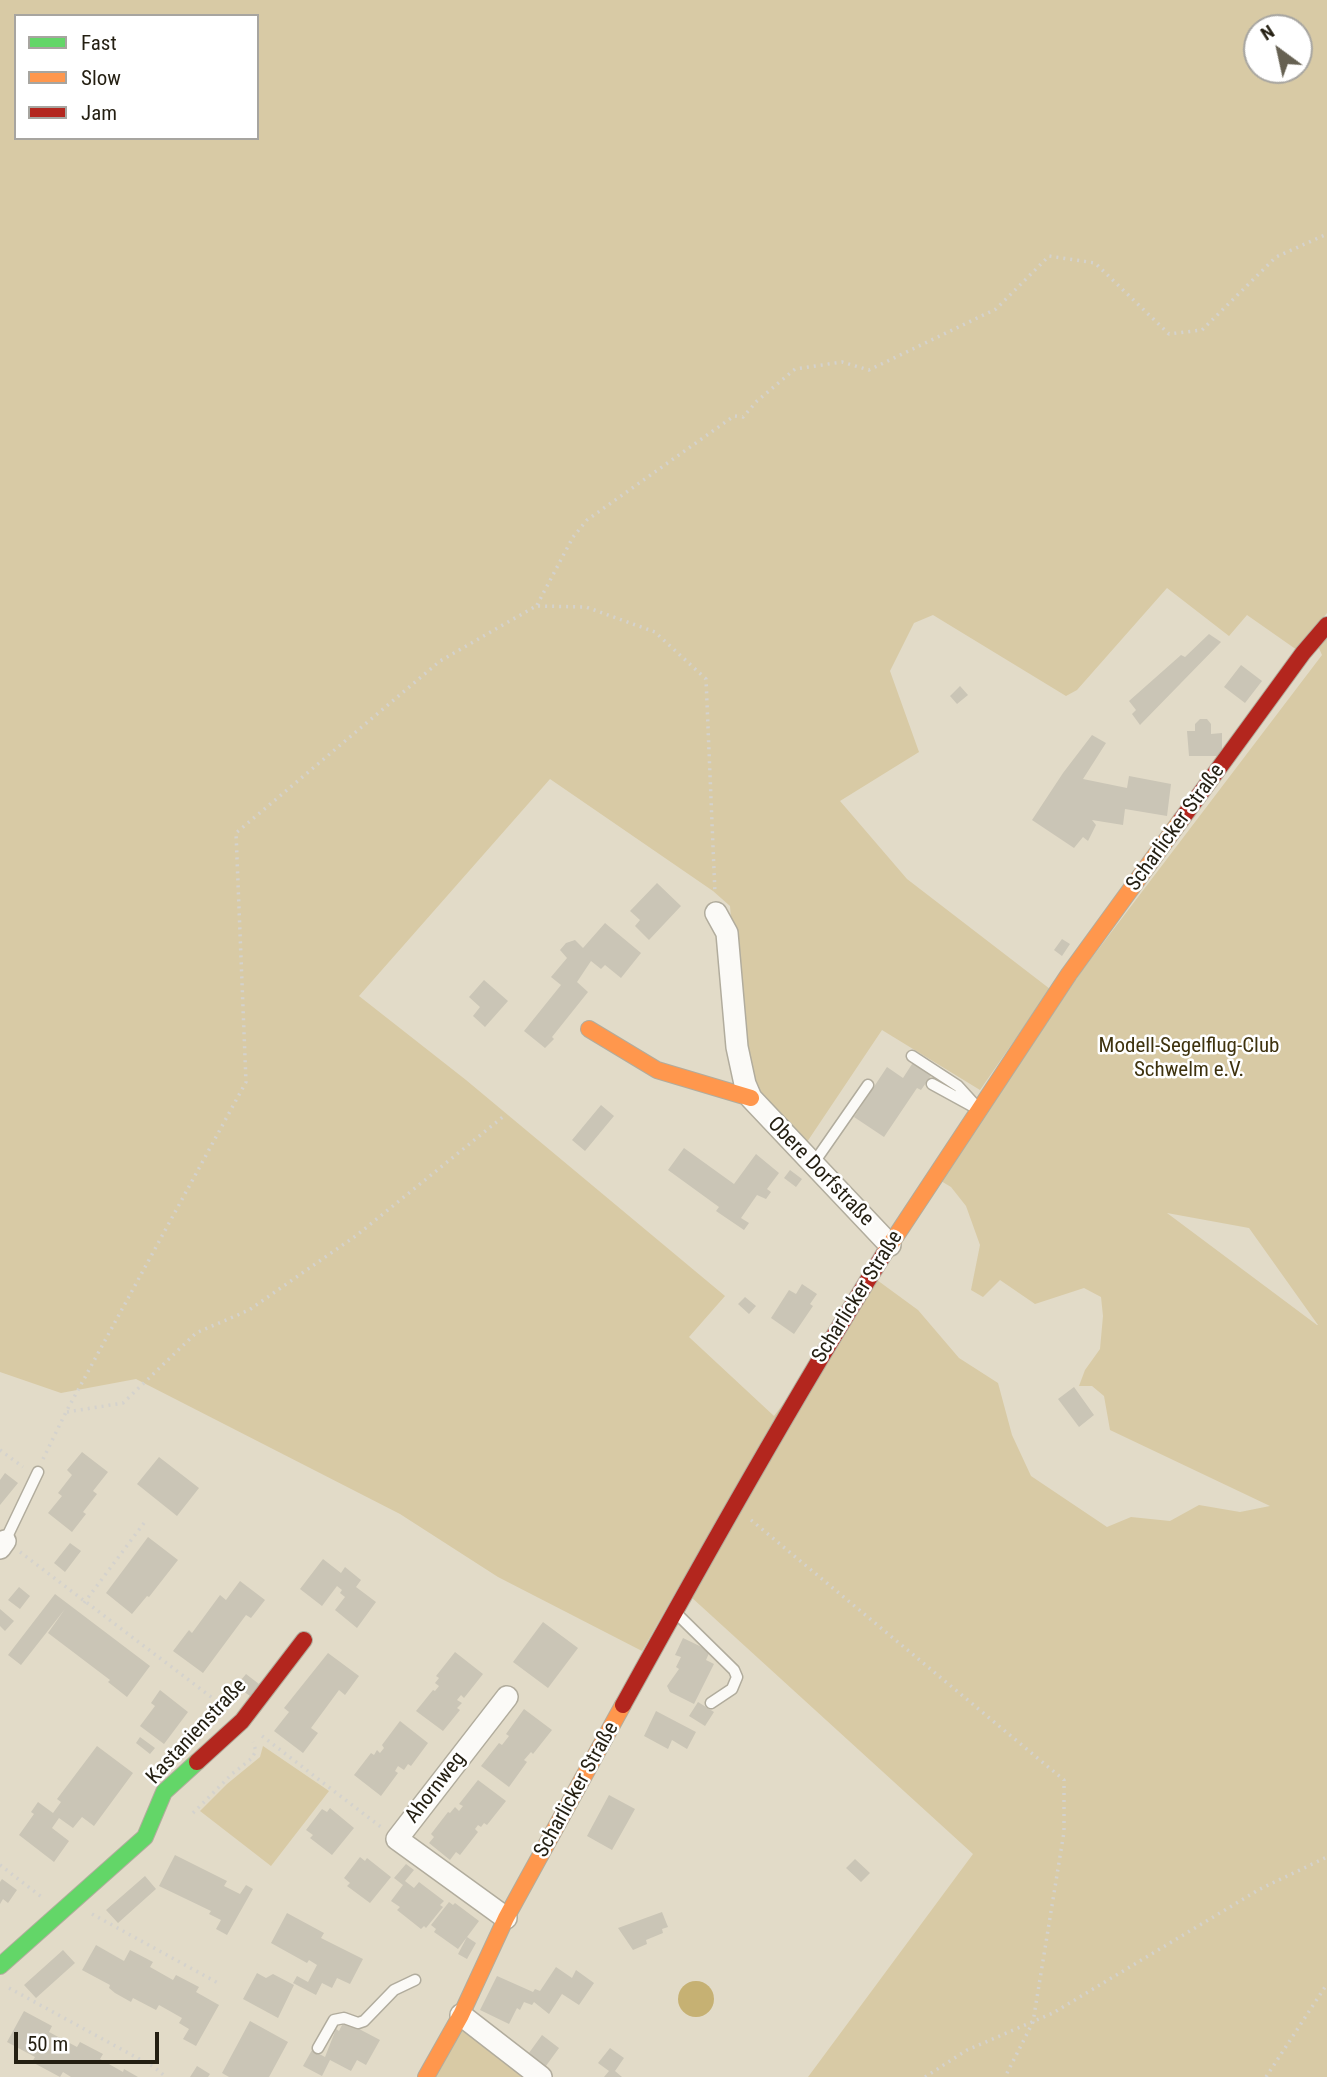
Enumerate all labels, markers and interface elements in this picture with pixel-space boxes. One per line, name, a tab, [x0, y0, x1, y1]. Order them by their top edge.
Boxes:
legend	[14, 14, 259, 140]
north arrow	[1243, 14, 1313, 84]
text: N	[1256, 20, 1279, 45]
text: Fast	[81, 31, 117, 55]
text: Slow	[81, 66, 121, 90]
text: Jam	[81, 101, 117, 125]
street label: Scharlicker Straße	[1121, 760, 1231, 896]
park label: Modell-Segelflug-Club Schwelm e.V.	[1099, 1034, 1279, 1084]
street label: Obere Dorfstraße	[762, 1112, 878, 1232]
street label: Scharlicker Straße	[807, 1226, 909, 1368]
street label: Kastanienstraße	[142, 1674, 252, 1790]
street label: Scharlicker Straße	[529, 1718, 625, 1862]
street label: Ahornweg	[400, 1747, 472, 1829]
scale bar	[18, 2018, 163, 2062]
text: 50 m	[27, 2032, 68, 2056]

